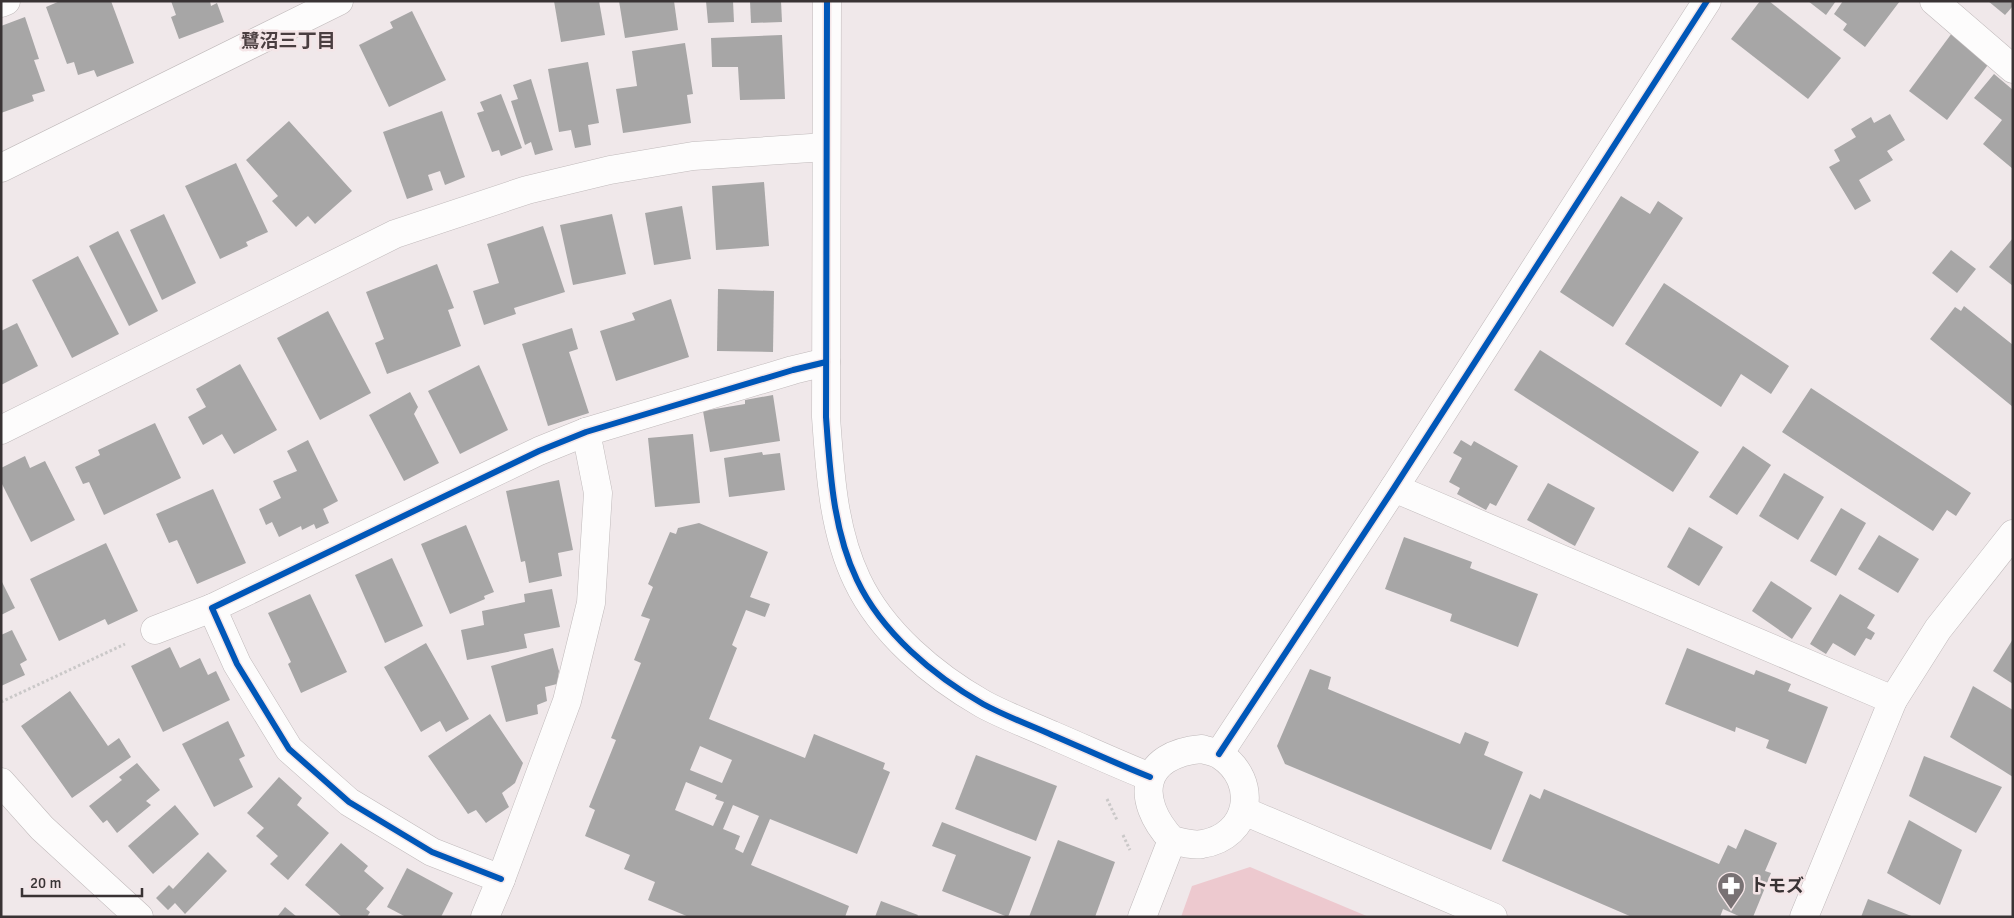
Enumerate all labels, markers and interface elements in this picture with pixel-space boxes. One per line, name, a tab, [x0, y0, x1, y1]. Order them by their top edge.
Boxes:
district label: 鷺沼三丁目	[240, 29, 336, 53]
scale bar	[22, 866, 142, 898]
pharmacy icon: トモズ	[1716, 871, 1746, 910]
text: 20 m	[30, 874, 61, 892]
place label: トモズ	[1750, 875, 1804, 897]

